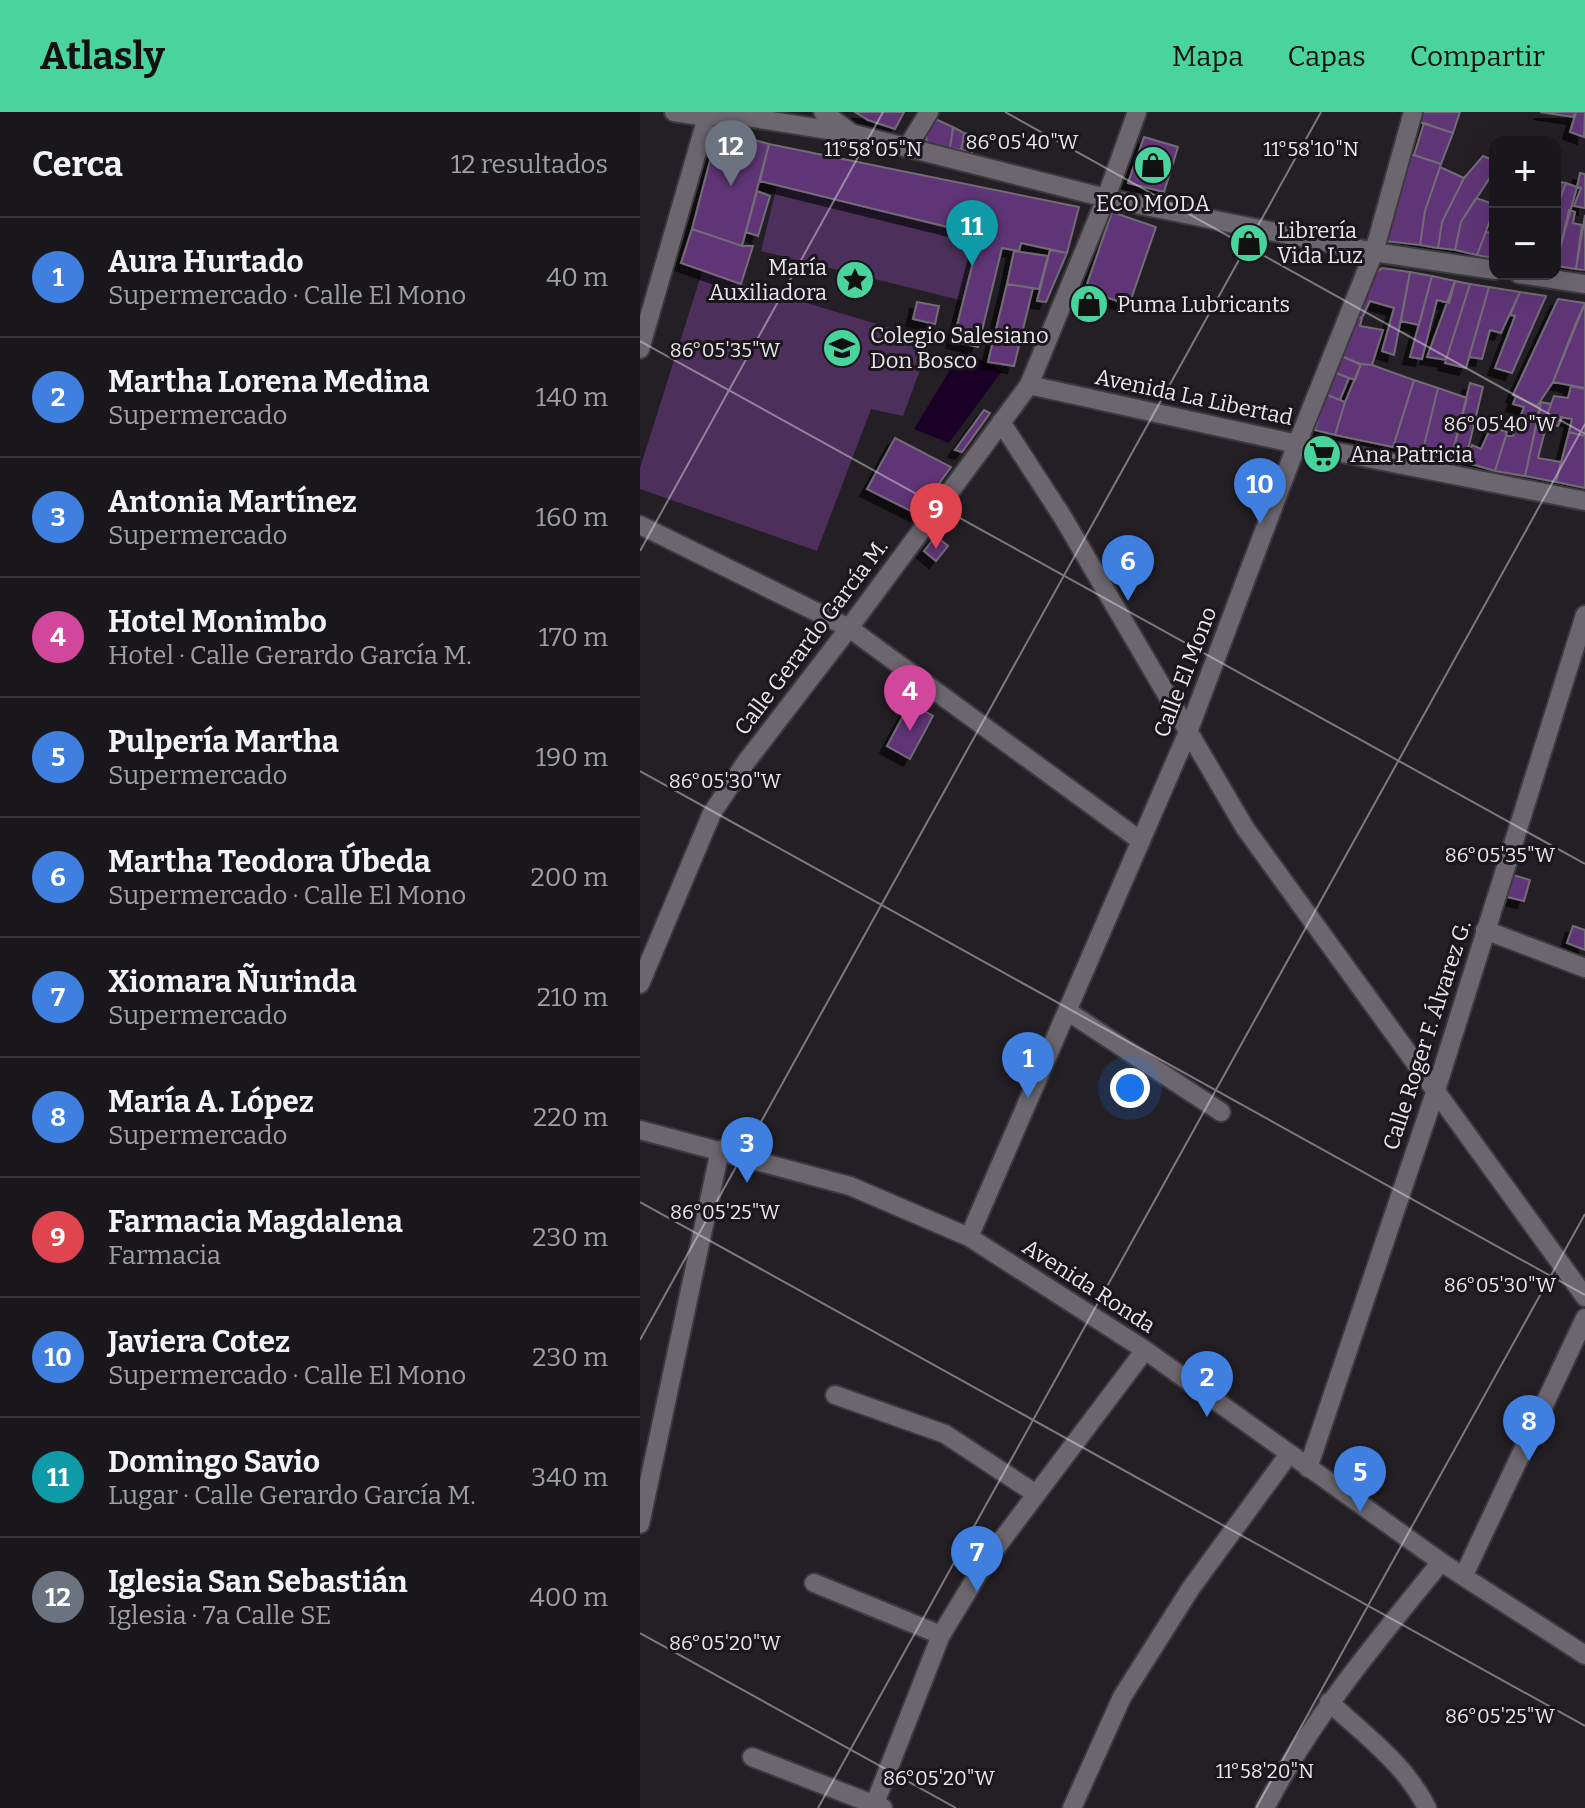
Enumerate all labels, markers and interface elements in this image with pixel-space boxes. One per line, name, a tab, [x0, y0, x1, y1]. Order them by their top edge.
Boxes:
text: Atlasly	[40, 33, 165, 79]
text: Mapa	[1172, 40, 1243, 73]
text: Capas	[1287, 40, 1366, 73]
text: Compartir	[1410, 40, 1545, 73]
pin: 12	[705, 120, 757, 186]
text: 86°05'40"W	[966, 130, 1079, 154]
map controls	[1489, 136, 1561, 280]
button: +	[1489, 136, 1561, 208]
text: 11°58'05"N	[824, 137, 922, 161]
text: 11°58'10"N	[1263, 137, 1359, 161]
text: Cerca	[32, 144, 123, 185]
shop icon: ECO MODA	[1132, 144, 1174, 186]
text: 12 resultados	[451, 149, 608, 180]
place label: ECO MODA	[1096, 190, 1211, 217]
pin: 11	[946, 200, 998, 266]
button: −	[1489, 208, 1561, 280]
place label: Librería Vida Luz	[1277, 217, 1363, 269]
shop icon: Librería Vida Luz	[1228, 222, 1270, 264]
text: Aura Hurtado	[108, 244, 304, 280]
place label: María Auxiliadora	[709, 254, 827, 306]
place icon: María Auxiliadora	[834, 259, 876, 301]
text: 1	[52, 262, 64, 293]
text: 40 m	[546, 262, 608, 293]
text: Supermercado · Calle El Mono	[108, 280, 466, 311]
shop icon: Puma Lubricants	[1068, 283, 1110, 325]
place label: Puma Lubricants	[1117, 291, 1290, 318]
place label: Colegio Salesiano Don Bosco	[870, 322, 1049, 374]
school or university icon: Colegio Salesiano Don Bosco	[821, 327, 863, 369]
text: 86°05'35"W	[670, 338, 781, 362]
street label: Avenida La Libertad	[1093, 363, 1295, 431]
text: Martha Lorena Medina	[108, 364, 429, 400]
text: 2	[51, 382, 65, 413]
text: 140 m	[536, 382, 608, 413]
text: Supermercado	[108, 400, 288, 431]
text: 86°05'40"W	[1444, 412, 1557, 436]
supermarket icon: Ana Patricia	[1301, 433, 1343, 475]
place label: Ana Patricia	[1350, 441, 1473, 468]
pin: 10	[1234, 458, 1286, 524]
pin: 9	[910, 483, 962, 549]
text: Antonia Martínez	[108, 484, 357, 520]
text: 3	[51, 502, 65, 533]
text: 160 m	[536, 502, 608, 533]
text: Supermercado	[108, 520, 288, 551]
street label: Calle Gerardo García M.	[728, 534, 894, 740]
pin: 6	[1102, 535, 1154, 601]
street label: Calle El Mono	[1148, 603, 1222, 741]
text: Hotel Monimbo	[108, 604, 327, 640]
text: 4	[50, 622, 66, 653]
text: 170 m	[538, 622, 608, 653]
text: Hotel · Calle Gerardo García M.	[108, 640, 472, 671]
pin: 4	[884, 665, 936, 731]
text: Pulpería Martha	[108, 724, 339, 760]
text: 5	[51, 742, 65, 773]
text: 190 m	[536, 742, 608, 773]
text: Supermercado	[108, 760, 288, 791]
text: 86°05'30"W	[669, 769, 782, 793]
text: 86°05'35"W	[1445, 843, 1556, 867]
text: Martha Teodora Úbeda	[108, 844, 431, 880]
text: 6	[50, 862, 66, 893]
text: 200 m	[531, 862, 608, 893]
text: Supermercado · Calle El Mono	[108, 880, 466, 911]
street label: Calle Roger F. Álvarez G.	[1377, 917, 1477, 1153]
text: Xiomara Ñurinda	[108, 964, 357, 1000]
text: 7	[51, 982, 65, 1013]
text: 210 m	[537, 982, 608, 1013]
text: Supermercado	[108, 1000, 288, 1031]
pin: 1	[1002, 1032, 1054, 1098]
your location	[1110, 1068, 1150, 1108]
text: María A. López	[108, 1084, 314, 1120]
text: 8	[50, 1102, 66, 1133]
text: 220 m	[533, 1102, 608, 1133]
pin: 3	[721, 1117, 773, 1183]
text: Supermercado	[108, 1120, 288, 1151]
text: 86°05'25"W	[670, 1200, 780, 1224]
text: Farmacia Magdalena	[108, 1204, 403, 1240]
text: 9	[50, 1222, 66, 1253]
text: 230 m	[532, 1222, 608, 1253]
street label: Avenida Ronda	[1018, 1233, 1160, 1339]
text: Farmacia	[108, 1240, 221, 1271]
text: 86°05'30"W	[1444, 1273, 1557, 1297]
text: Javiera Cotez	[108, 1324, 290, 1360]
text: 10	[44, 1342, 72, 1373]
text: 230 m	[532, 1342, 608, 1373]
pin: 2	[1181, 1351, 1233, 1417]
text: Supermercado · Calle El Mono	[108, 1360, 466, 1391]
pin: 8	[1503, 1395, 1555, 1461]
text: Domingo Savio	[108, 1444, 320, 1480]
pin: 5	[1334, 1446, 1386, 1512]
text: 11	[47, 1462, 69, 1493]
text: 340 m	[531, 1462, 608, 1493]
text: Lugar · Calle Gerardo García M.	[108, 1480, 476, 1511]
pin: 7	[951, 1526, 1003, 1592]
text: Iglesia San Sebastián	[108, 1564, 408, 1600]
text: 12	[45, 1582, 71, 1613]
text: 400 m	[529, 1582, 608, 1613]
text: Iglesia · 7a Calle SE	[108, 1600, 331, 1631]
text: 86°05'20"W	[669, 1631, 782, 1655]
text: 86°05'25"W	[1445, 1704, 1555, 1728]
text: 11°58'20"N	[1216, 1759, 1314, 1783]
text: 86°05'20"W	[883, 1766, 996, 1790]

